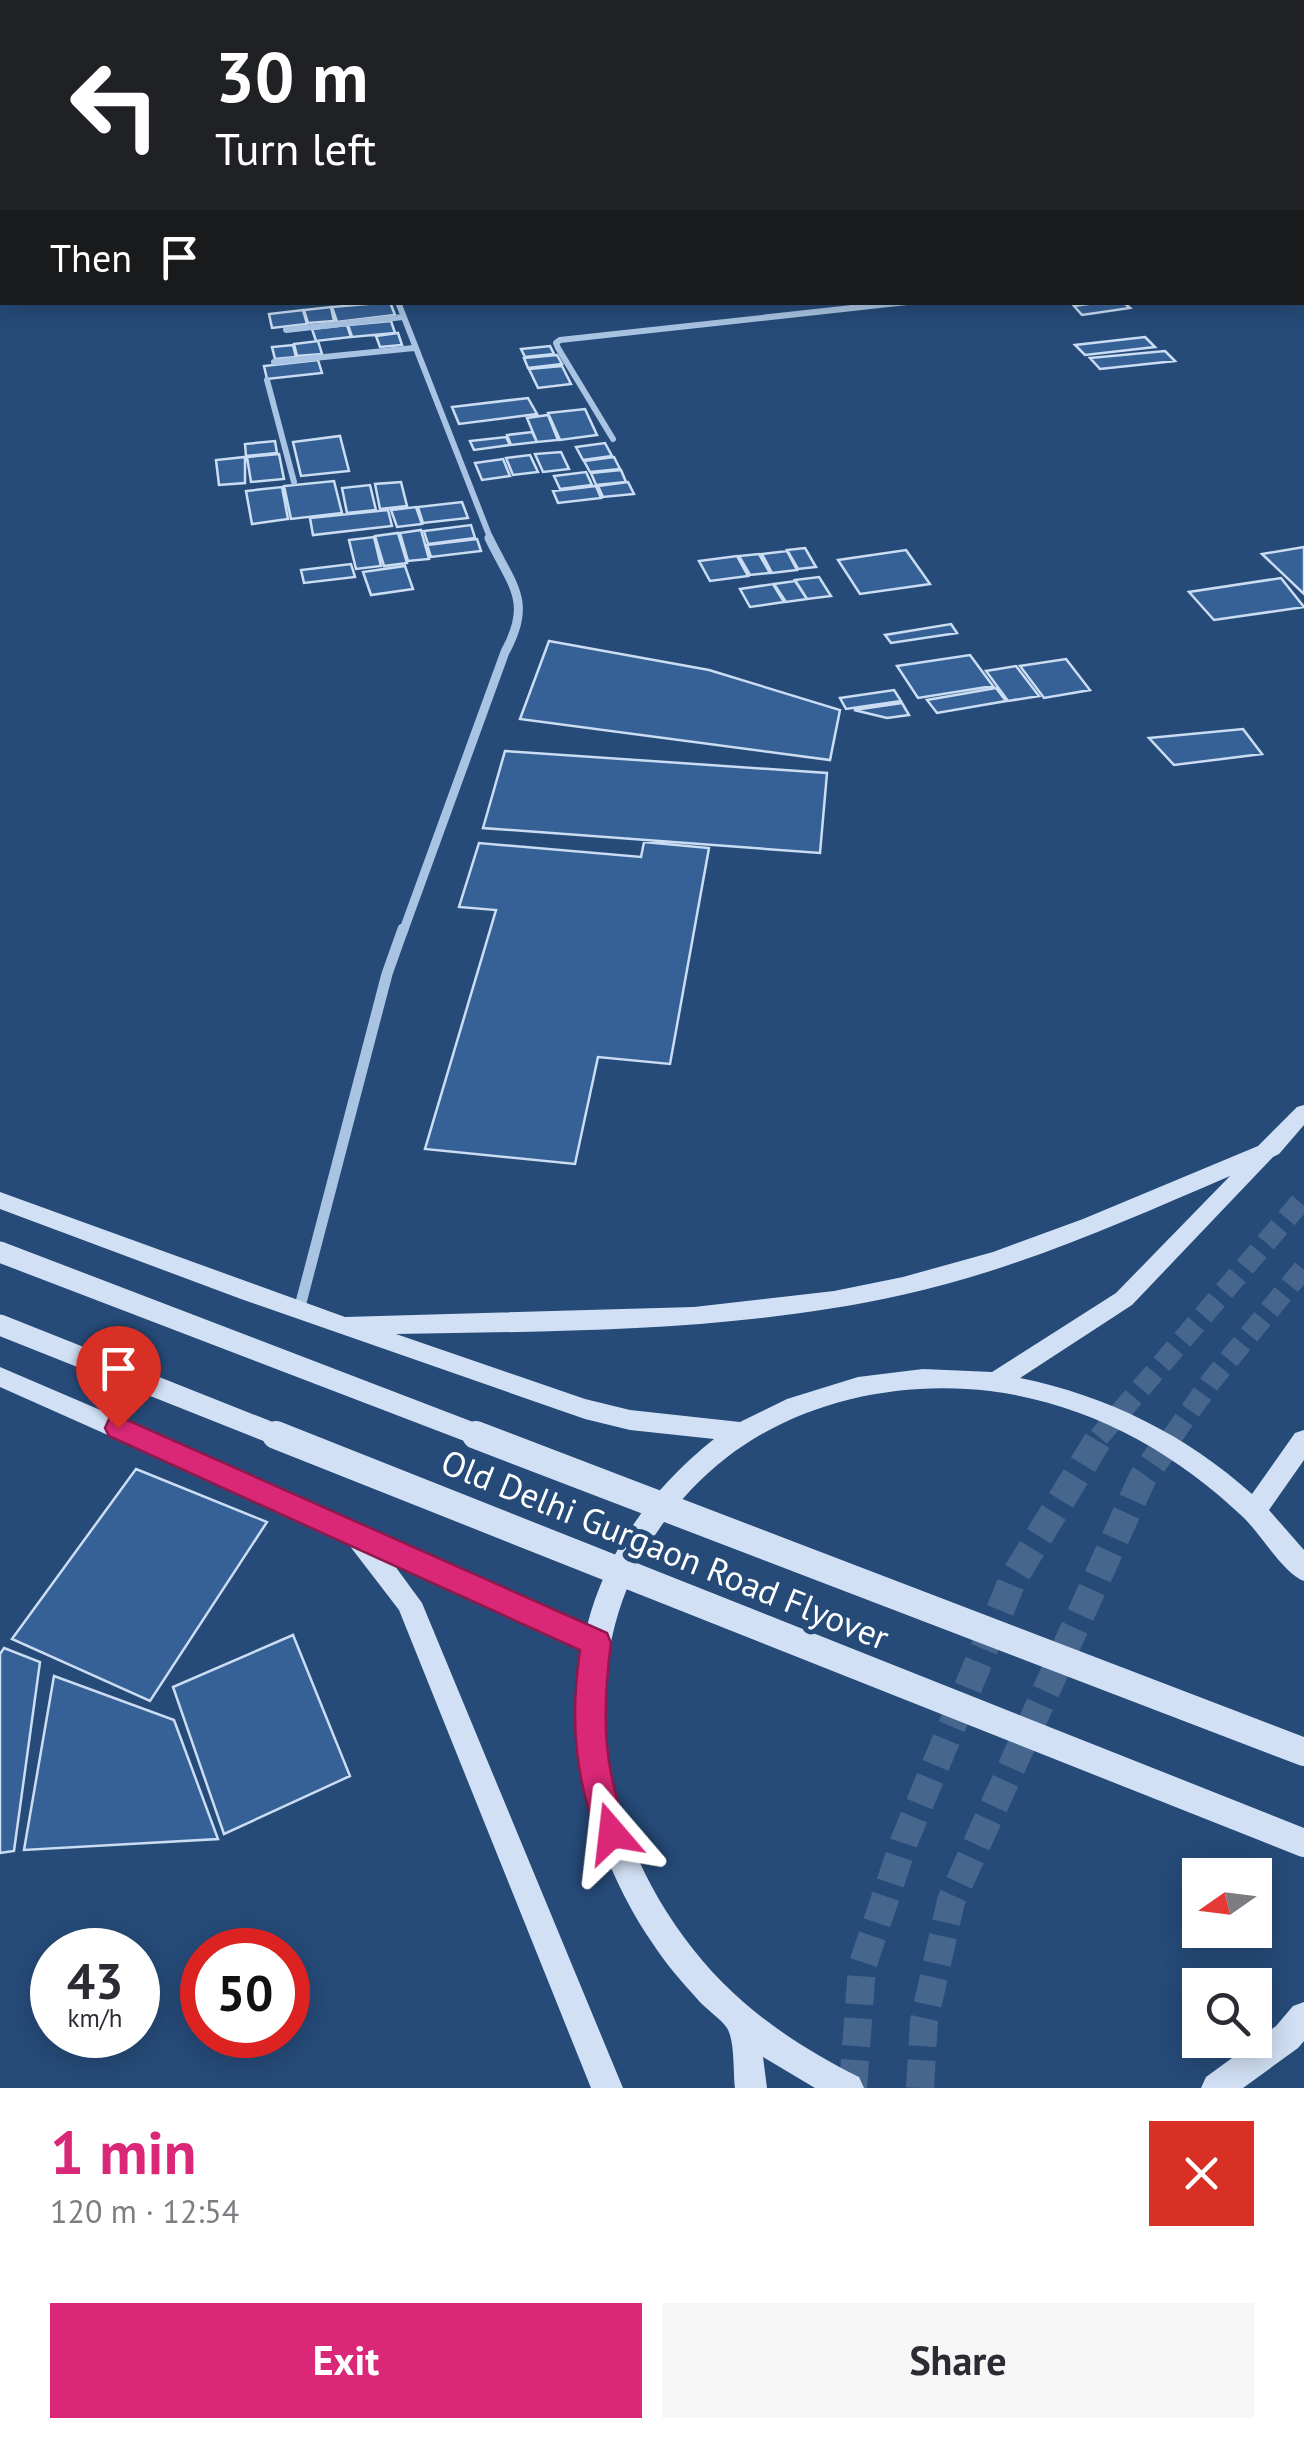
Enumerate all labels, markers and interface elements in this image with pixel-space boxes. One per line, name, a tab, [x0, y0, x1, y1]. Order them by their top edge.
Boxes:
text: 30 m	[215, 31, 368, 121]
icon: left	[50, 40, 180, 170]
text: Turn left	[215, 119, 376, 177]
icon: arrive	[152, 230, 207, 285]
text: Then	[50, 233, 132, 282]
pin	[76, 1326, 161, 1429]
icon: arrive	[91, 1341, 146, 1396]
street label: Old Delhi Gurgaon Road Flyover	[435, 1438, 896, 1660]
position arrow	[560, 1781, 664, 1885]
north arrow	[1182, 1858, 1272, 1948]
map controls	[1182, 1858, 1272, 2058]
speed limit sign: 50	[180, 1928, 310, 2058]
text: 43	[67, 1948, 123, 2013]
button: search	[1182, 1968, 1272, 2058]
text: km/h	[68, 2002, 122, 2034]
text: 1 min	[50, 2113, 196, 2191]
button: close	[1149, 2121, 1254, 2226]
text: 120 m · 12:54	[50, 2190, 239, 2232]
button: Exit	[50, 2303, 642, 2418]
button: Share	[662, 2303, 1254, 2418]

